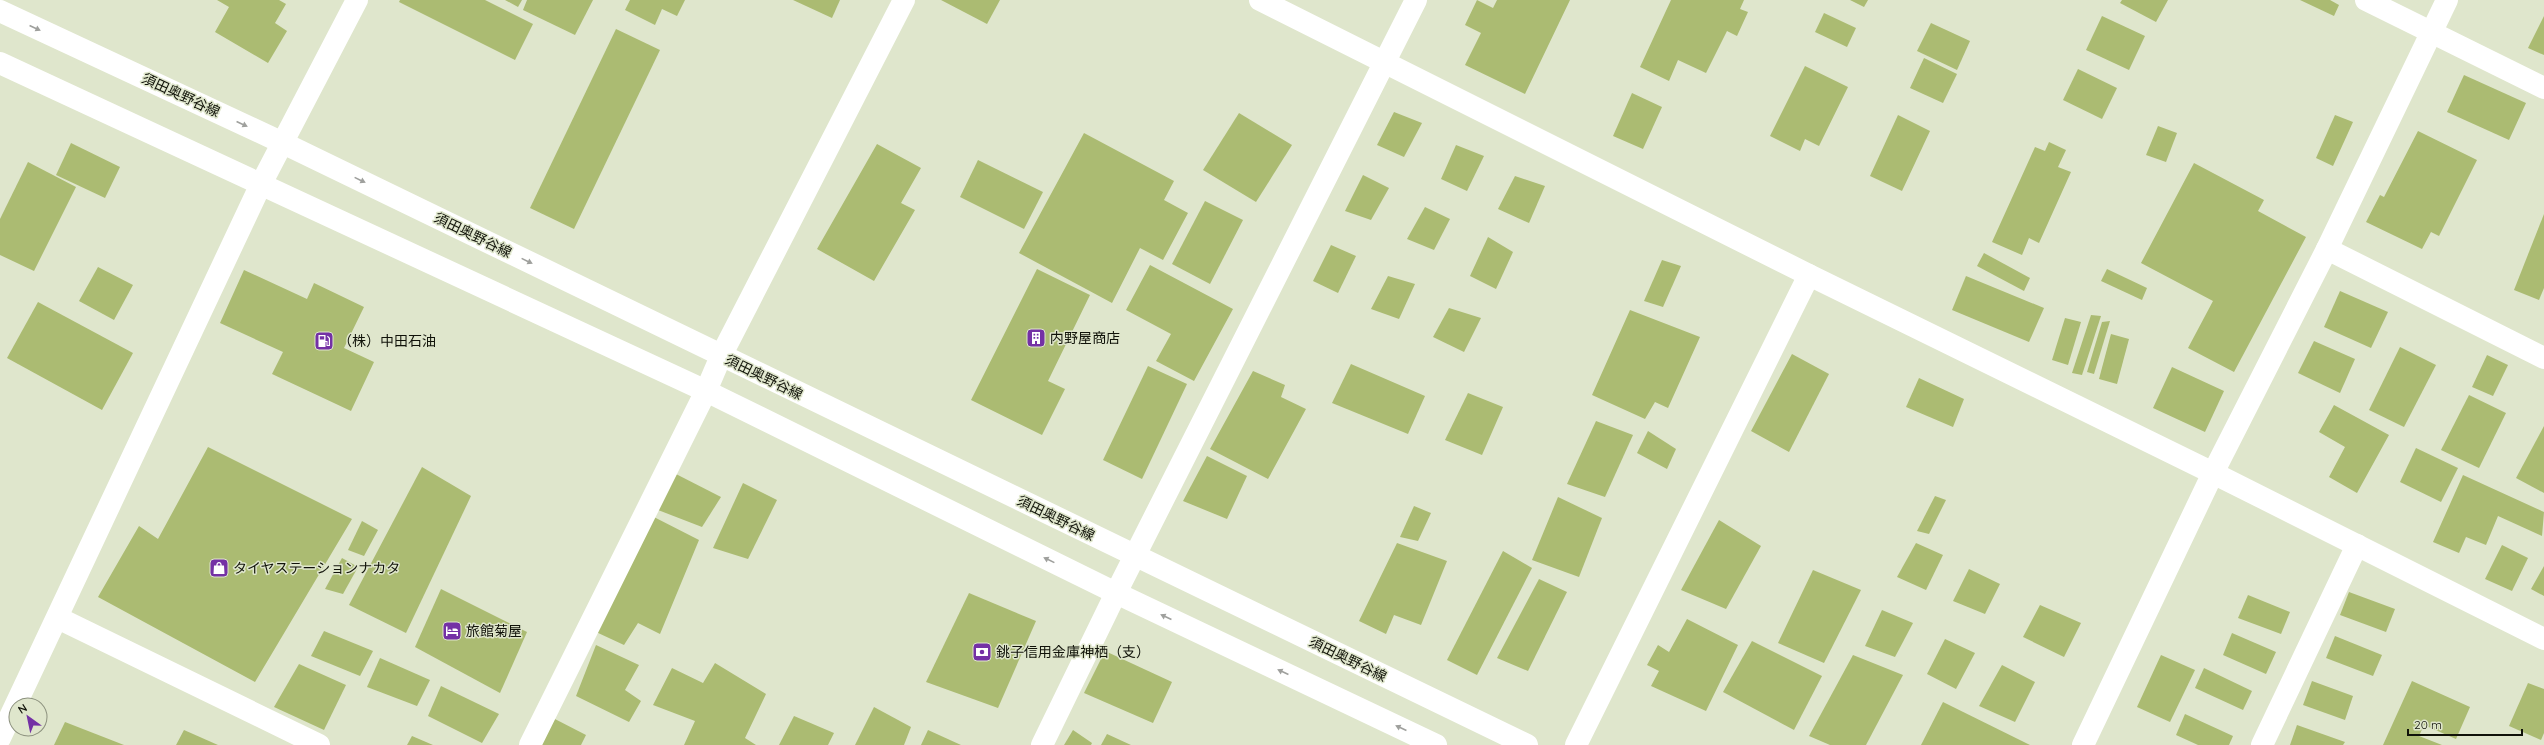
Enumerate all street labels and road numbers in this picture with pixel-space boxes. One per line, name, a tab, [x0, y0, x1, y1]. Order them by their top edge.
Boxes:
street label: 須田奥野谷線	[139, 69, 223, 121]
street label: 須田奥野谷線	[431, 208, 515, 262]
street label: 須田奥野谷線	[722, 350, 806, 404]
street label: 須田奥野谷線	[1014, 491, 1098, 545]
street label: 須田奥野谷線	[1306, 632, 1390, 686]

